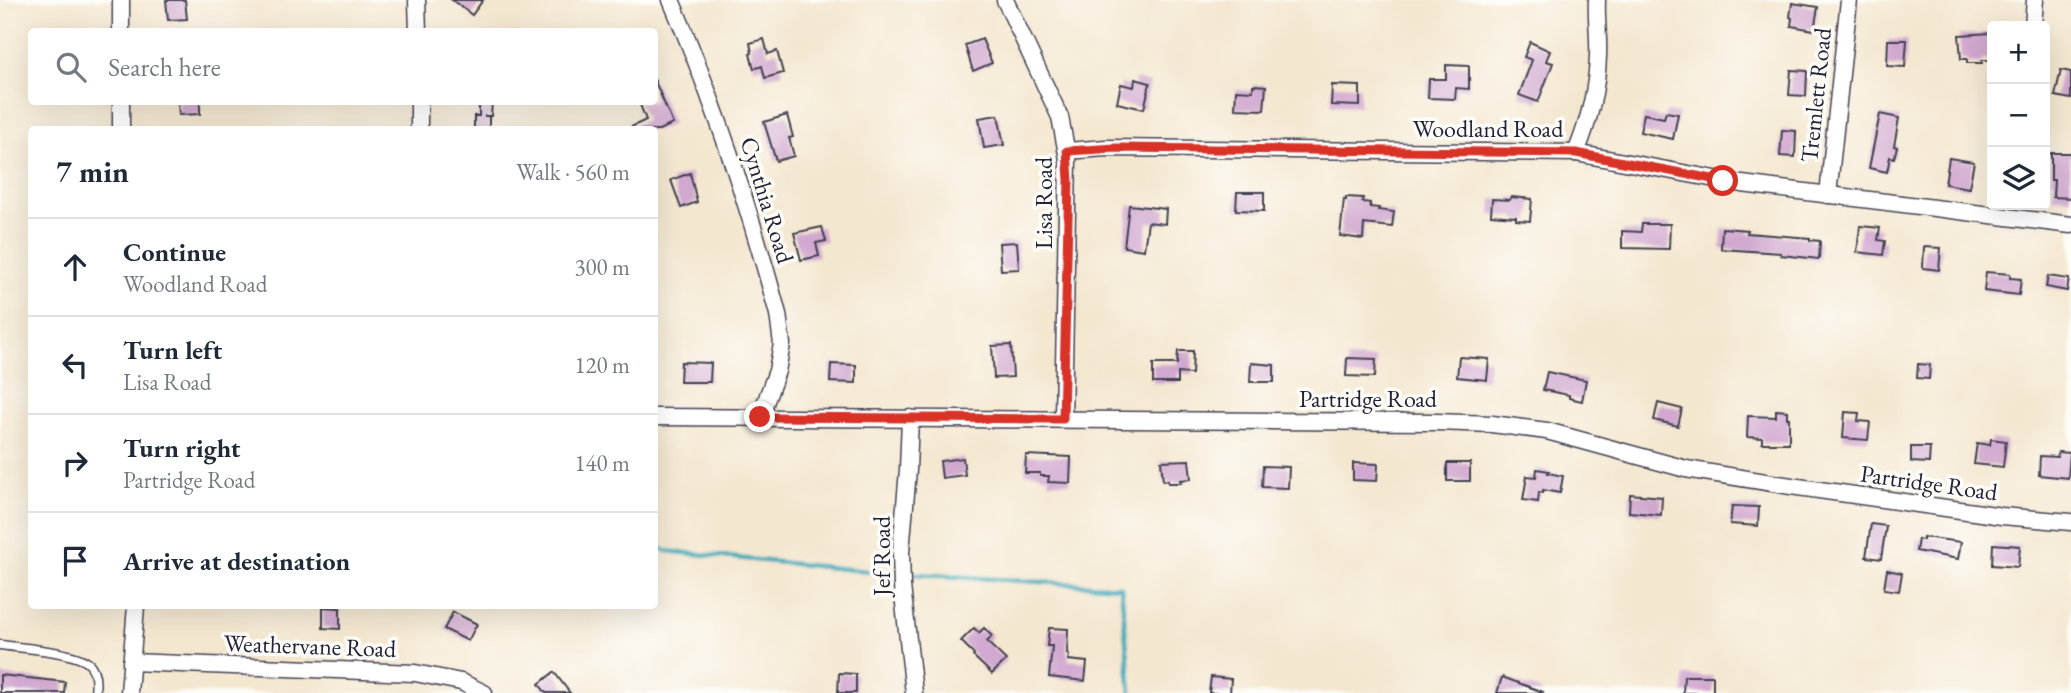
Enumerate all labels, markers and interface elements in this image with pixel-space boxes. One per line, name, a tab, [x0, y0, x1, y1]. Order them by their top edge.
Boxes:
map controls	[1987, 21, 2050, 210]
button: +	[1987, 21, 2050, 84]
street label: Tremlett Road	[1793, 25, 1838, 164]
search box	[28, 28, 658, 105]
icon: search	[52, 48, 90, 86]
text: Search here	[108, 50, 221, 84]
button: −	[1987, 84, 2050, 147]
street label: Woodland Road	[1413, 113, 1564, 144]
street label: Cynthia Road	[734, 133, 802, 268]
button: layers	[1987, 147, 2050, 210]
text: 7 min	[56, 152, 129, 191]
street label: Lisa Road	[1028, 156, 1059, 249]
text: Walk · 560 m	[516, 157, 630, 187]
route start	[1707, 165, 1738, 196]
text: Continue	[123, 235, 226, 269]
icon: ahead	[56, 248, 94, 286]
text: 300 m	[574, 252, 630, 282]
text: Woodland Road	[123, 269, 267, 299]
text: Turn left	[123, 333, 222, 367]
icon: left	[56, 346, 94, 384]
text: 120 m	[574, 350, 630, 380]
text: Lisa Road	[123, 367, 211, 397]
street label: Partridge Road	[1299, 383, 1438, 414]
route end	[744, 401, 775, 432]
text: Turn right	[123, 431, 241, 465]
icon: right	[56, 444, 94, 482]
text: 140 m	[574, 448, 630, 478]
street label: Partridge Road	[1859, 458, 2000, 508]
text: Partridge Road	[123, 465, 255, 495]
street label: Jef Road	[866, 515, 897, 598]
icon: arrive	[56, 542, 94, 580]
text: Arrive at destination	[123, 544, 350, 578]
street label: Weathervane Road	[223, 627, 398, 664]

